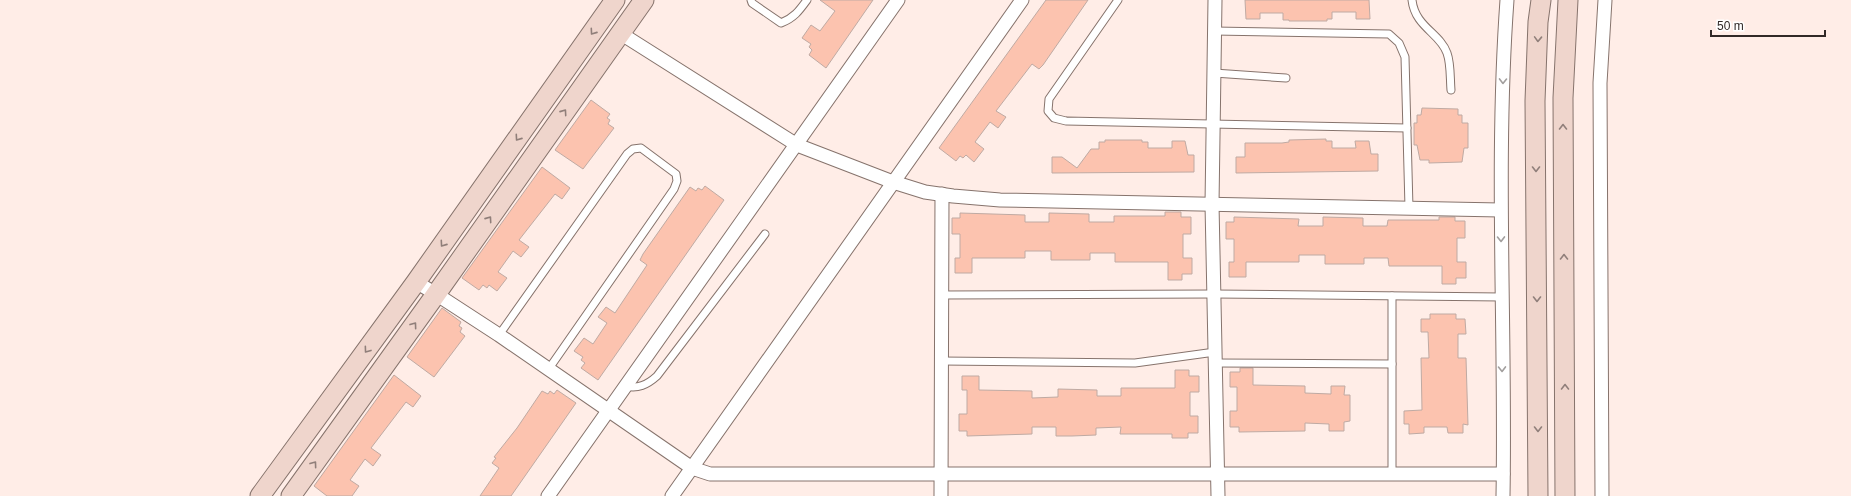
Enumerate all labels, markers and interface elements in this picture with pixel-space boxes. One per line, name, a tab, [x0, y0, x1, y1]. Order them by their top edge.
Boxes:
scale bar	[1711, 12, 1825, 38]
text: 50 m	[1717, 19, 1744, 33]
one-way arrow	[590, 28, 598, 35]
one-way arrow	[1533, 36, 1542, 42]
one-way arrow	[1499, 78, 1507, 84]
one-way arrow	[559, 110, 566, 117]
one-way arrow	[1559, 124, 1567, 130]
one-way arrow	[515, 134, 523, 141]
one-way arrow	[1532, 166, 1540, 172]
one-way arrow	[484, 216, 491, 223]
one-way arrow	[1497, 236, 1505, 242]
one-way arrow	[440, 240, 447, 247]
one-way arrow	[1560, 254, 1568, 260]
one-way arrow	[1533, 296, 1541, 302]
one-way arrow	[409, 322, 416, 329]
one-way arrow	[364, 345, 371, 352]
one-way arrow	[1498, 366, 1506, 372]
one-way arrow	[1561, 384, 1569, 390]
one-way arrow	[1534, 426, 1542, 432]
one-way arrow	[309, 462, 316, 469]

